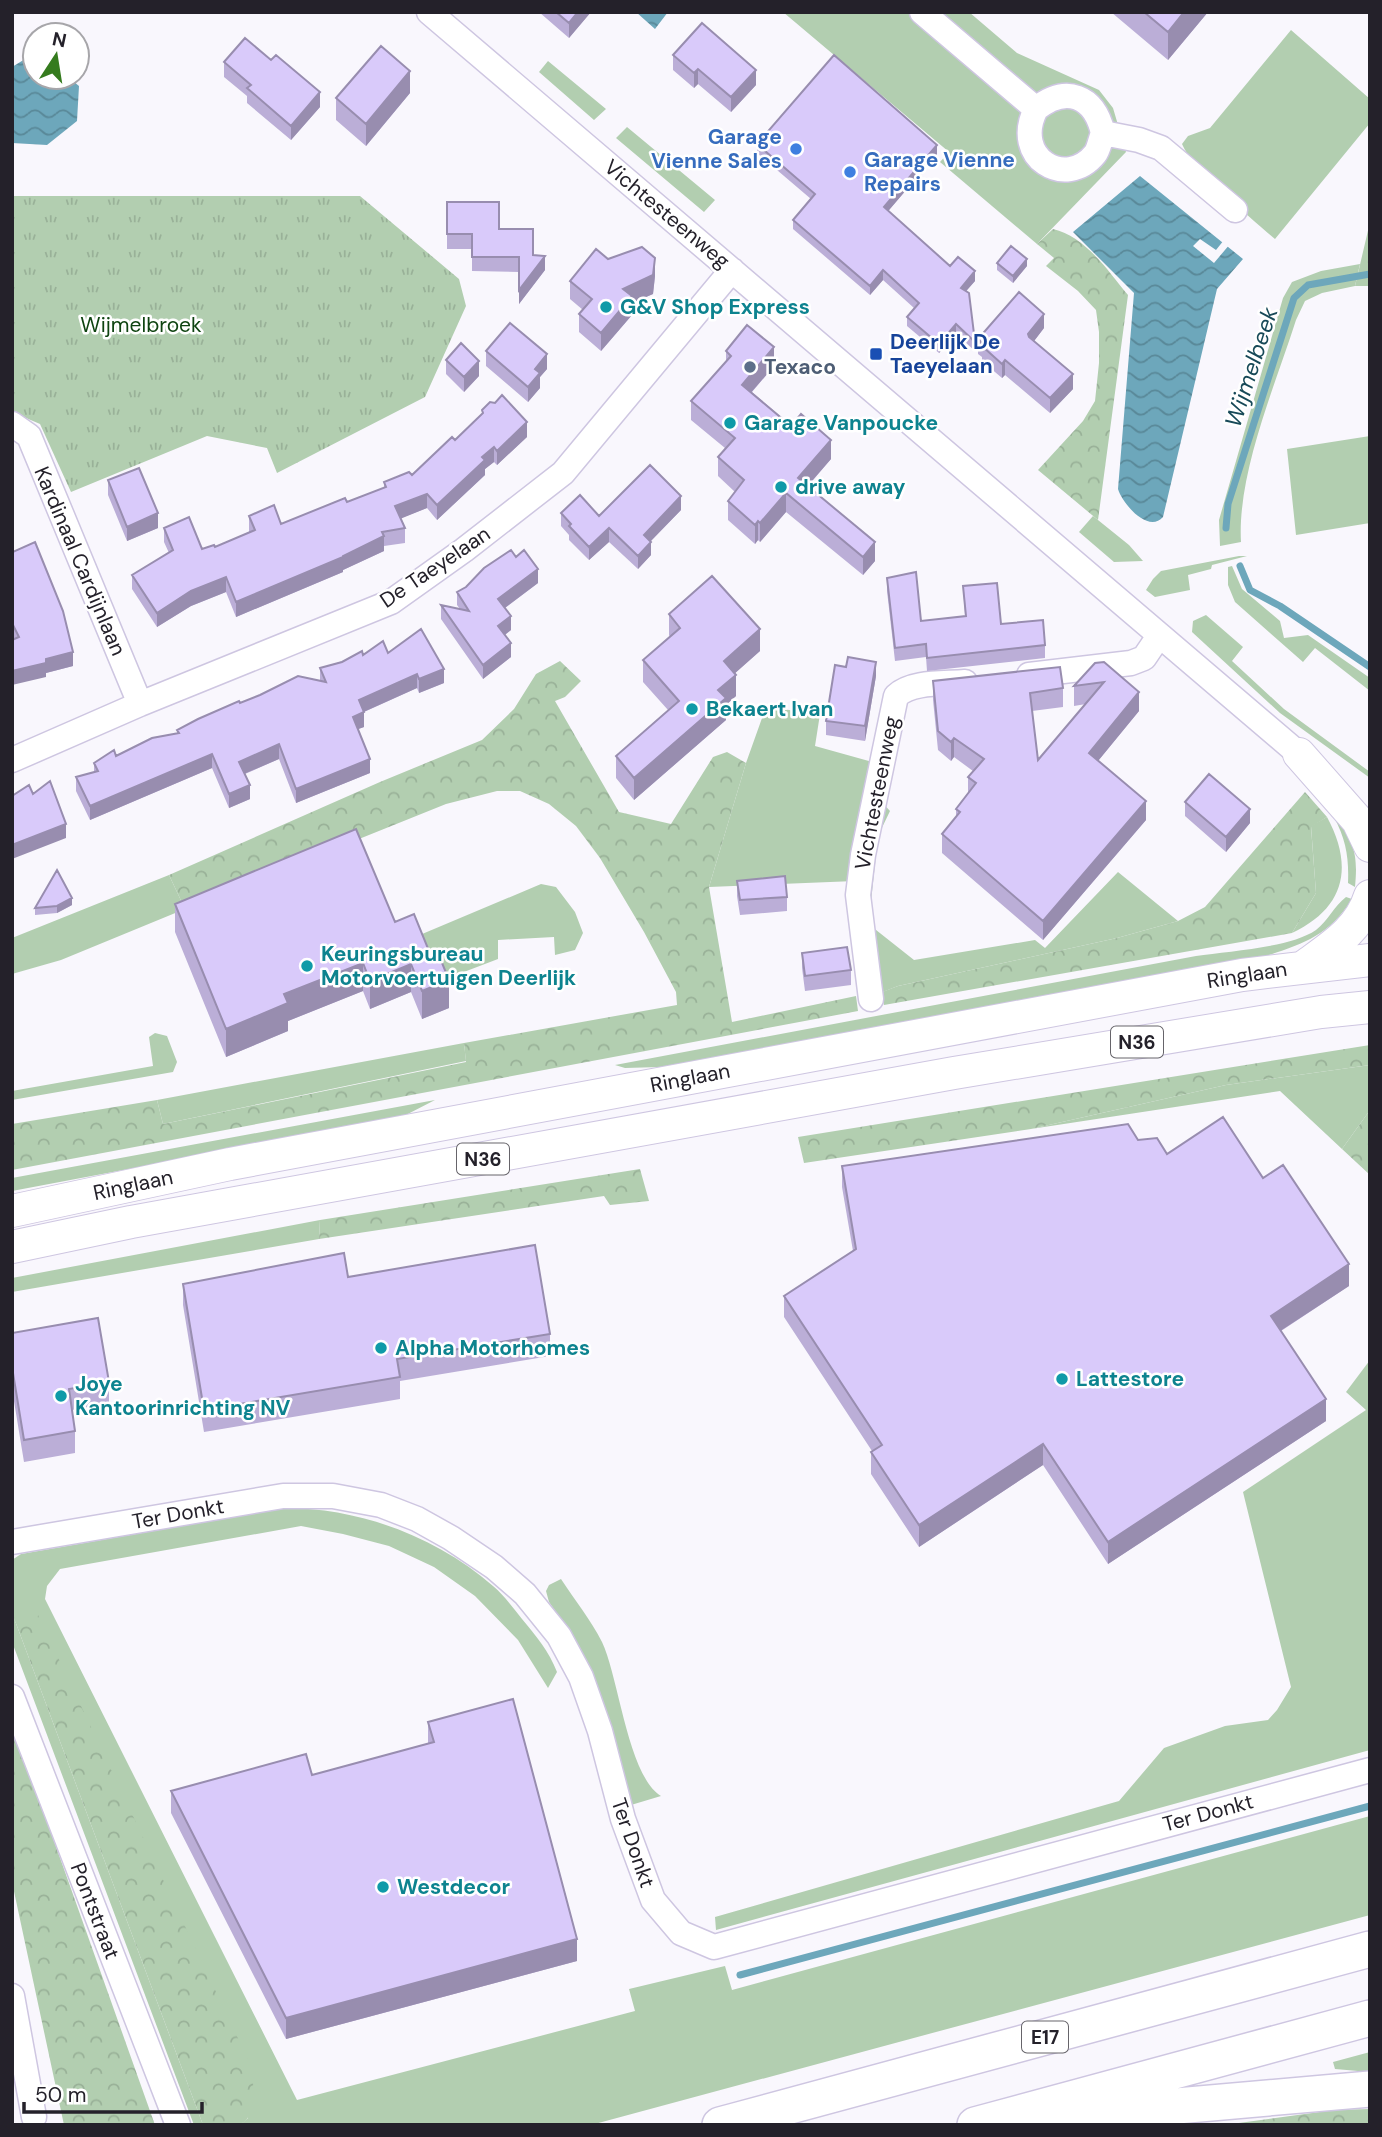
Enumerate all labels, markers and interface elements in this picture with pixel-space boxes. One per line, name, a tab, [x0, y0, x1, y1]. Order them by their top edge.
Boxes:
north arrow	[21, 21, 91, 91]
text: N	[50, 26, 69, 54]
place label: Garage Vienne Sales	[651, 123, 782, 175]
marker: Garage Vienne Sales	[788, 141, 804, 157]
place label: Garage Vienne Repairs	[864, 146, 1015, 198]
street label: Vichtesteenweg	[598, 153, 736, 275]
marker: Garage Vienne Repairs	[842, 164, 858, 180]
place label: G&V Shop Express	[620, 293, 810, 321]
marker: G&V Shop Express	[598, 299, 614, 315]
water label: Wijmelbeek	[1218, 303, 1285, 431]
park label: Wijmelbroek	[80, 311, 202, 339]
place label: Deerlijk De Taeyelaan	[890, 328, 1000, 380]
marker: Deerlijk De Taeyelaan	[868, 346, 884, 362]
place label: Texaco	[764, 353, 836, 381]
marker: Texaco	[742, 359, 758, 375]
place label: Garage Vanpoucke	[744, 409, 938, 437]
marker: Garage Vanpoucke	[722, 415, 738, 431]
street label: Kardinaal Cardijnlaan	[27, 462, 133, 660]
place label: drive away	[795, 473, 906, 501]
marker: drive away	[773, 479, 789, 495]
street label: De Taeyelaan	[374, 520, 496, 614]
place label: Bekaert Ivan	[706, 695, 834, 723]
marker: Bekaert Ivan	[684, 701, 700, 717]
street label: Vichtesteenweg	[848, 713, 906, 872]
place label: Keuringsbureau Motorvoertuigen Deerlijk	[321, 940, 576, 992]
street label: Ringlaan	[1205, 955, 1289, 995]
marker: Keuringsbureau Motorvoertuigen Deerlijk	[299, 958, 315, 974]
road number: N36	[1111, 1026, 1163, 1058]
street label: Ringlaan	[648, 1057, 732, 1099]
road number: N36	[457, 1144, 509, 1175]
street label: Ringlaan	[91, 1163, 175, 1207]
place label: Alpha Motorhomes	[395, 1334, 590, 1362]
marker: Alpha Motorhomes	[373, 1340, 389, 1356]
place label: Lattestore	[1076, 1365, 1184, 1393]
place label: Joye Kantoorinrichting NV	[75, 1370, 291, 1422]
marker: Lattestore	[1054, 1371, 1070, 1387]
marker: Joye Kantoorinrichting NV	[53, 1388, 69, 1404]
street label: Ter Donkt	[130, 1492, 226, 1536]
street label: Ter Donkt	[1159, 1787, 1257, 1839]
street label: Ter Donkt	[605, 1794, 661, 1892]
street label: Pontstraat	[64, 1859, 126, 1963]
place label: Westdecor	[397, 1873, 511, 1901]
marker: Westdecor	[375, 1879, 391, 1895]
road number: E17	[1022, 2022, 1068, 2052]
scale bar	[24, 2070, 203, 2114]
text: 50 m	[35, 2081, 86, 2109]

